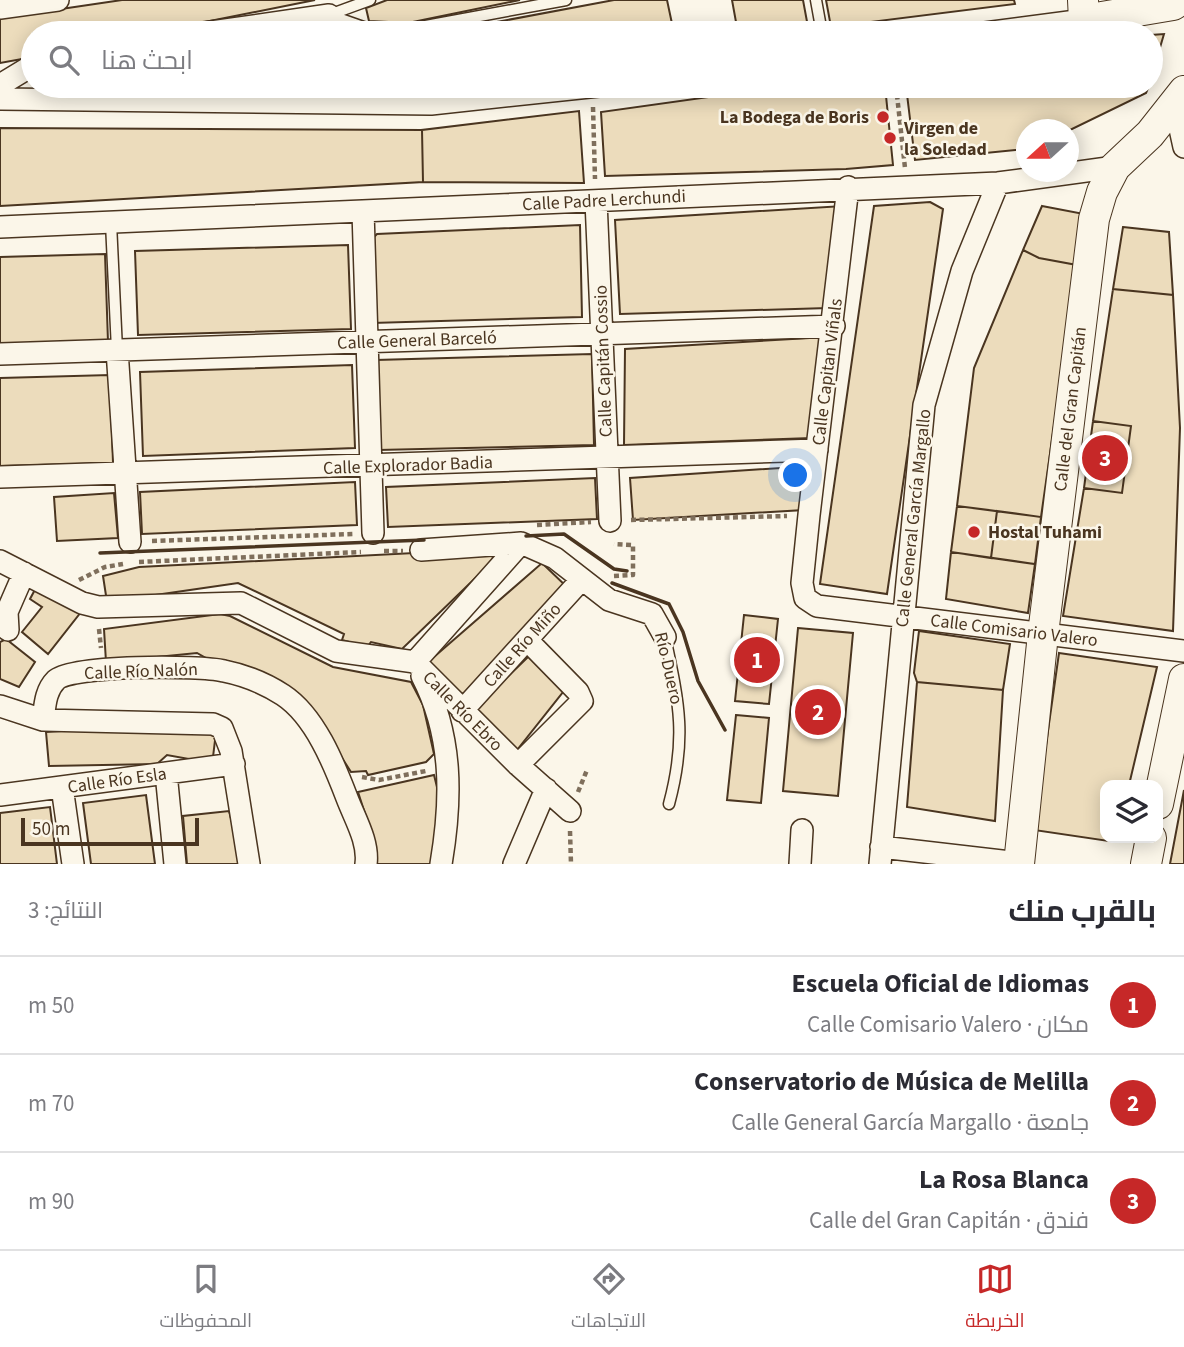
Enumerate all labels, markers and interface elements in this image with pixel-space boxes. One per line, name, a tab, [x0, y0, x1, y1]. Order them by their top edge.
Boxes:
search box	[21, 21, 1163, 98]
icon: search	[45, 41, 83, 79]
text: ابحث هنا	[101, 42, 193, 79]
place label: La Bodega de Boris	[720, 105, 869, 130]
marker: La Bodega de Boris	[875, 109, 891, 125]
place label: Virgen de la Soledad	[903, 116, 987, 162]
north arrow	[1016, 119, 1079, 182]
marker: Virgen de la Soledad	[882, 130, 898, 146]
street label: Calle Padre Lerchundi	[522, 184, 686, 217]
street label: Calle Capitán Cossio	[588, 284, 619, 438]
street label: Calle Capitan Viñals	[806, 297, 849, 447]
street label: Calle General Barceló	[337, 325, 497, 356]
street label: Calle del Gran Capitán	[1048, 325, 1093, 493]
street label: Calle General García Margallo	[890, 408, 937, 629]
pin: 3	[1082, 432, 1128, 484]
street label: Calle Explorador Badia	[323, 450, 493, 481]
your location	[778, 458, 812, 492]
place label: Hostal Tuhami	[988, 520, 1102, 545]
marker: Hostal Tuhami	[966, 524, 982, 540]
street label: Calle Río Miño	[478, 598, 567, 693]
street label: Calle Comisario Valero	[929, 608, 1099, 653]
street label: Río Duero	[648, 629, 689, 707]
pin: 1	[734, 634, 780, 686]
street label: Calle Río Nalón	[84, 657, 198, 686]
street label: Calle Río Ebro	[417, 666, 508, 757]
pin: 2	[795, 686, 841, 738]
street label: Calle Río Esla	[66, 761, 168, 800]
map controls	[1100, 780, 1163, 843]
button: layers	[1100, 780, 1163, 843]
scale bar	[21, 815, 200, 847]
text: 50 m	[32, 816, 70, 843]
text: بالقرب منك	[1008, 890, 1156, 933]
text: النتائج: 3	[28, 894, 103, 927]
text: Escuela Oficial de Idiomas	[792, 965, 1089, 1002]
text: 50 m	[28, 989, 75, 1022]
text: 1	[1127, 989, 1139, 1022]
text: مكان · Calle Comisario Valero	[807, 1008, 1089, 1041]
text: Conservatorio de Música de Melilla	[694, 1063, 1089, 1100]
text: 70 m	[28, 1087, 75, 1120]
text: 2	[1127, 1087, 1139, 1120]
text: جامعة · Calle General García Margallo	[731, 1106, 1089, 1139]
text: La Rosa Blanca	[919, 1161, 1089, 1198]
text: 90 m	[28, 1185, 75, 1218]
text: 3	[1127, 1185, 1139, 1218]
text: فندق · Calle del Gran Capitán	[809, 1204, 1089, 1237]
tab: المحفوظات	[160, 1260, 252, 1338]
tab: الاتجاهات	[571, 1260, 646, 1338]
tab: الخريطة	[965, 1260, 1025, 1338]

